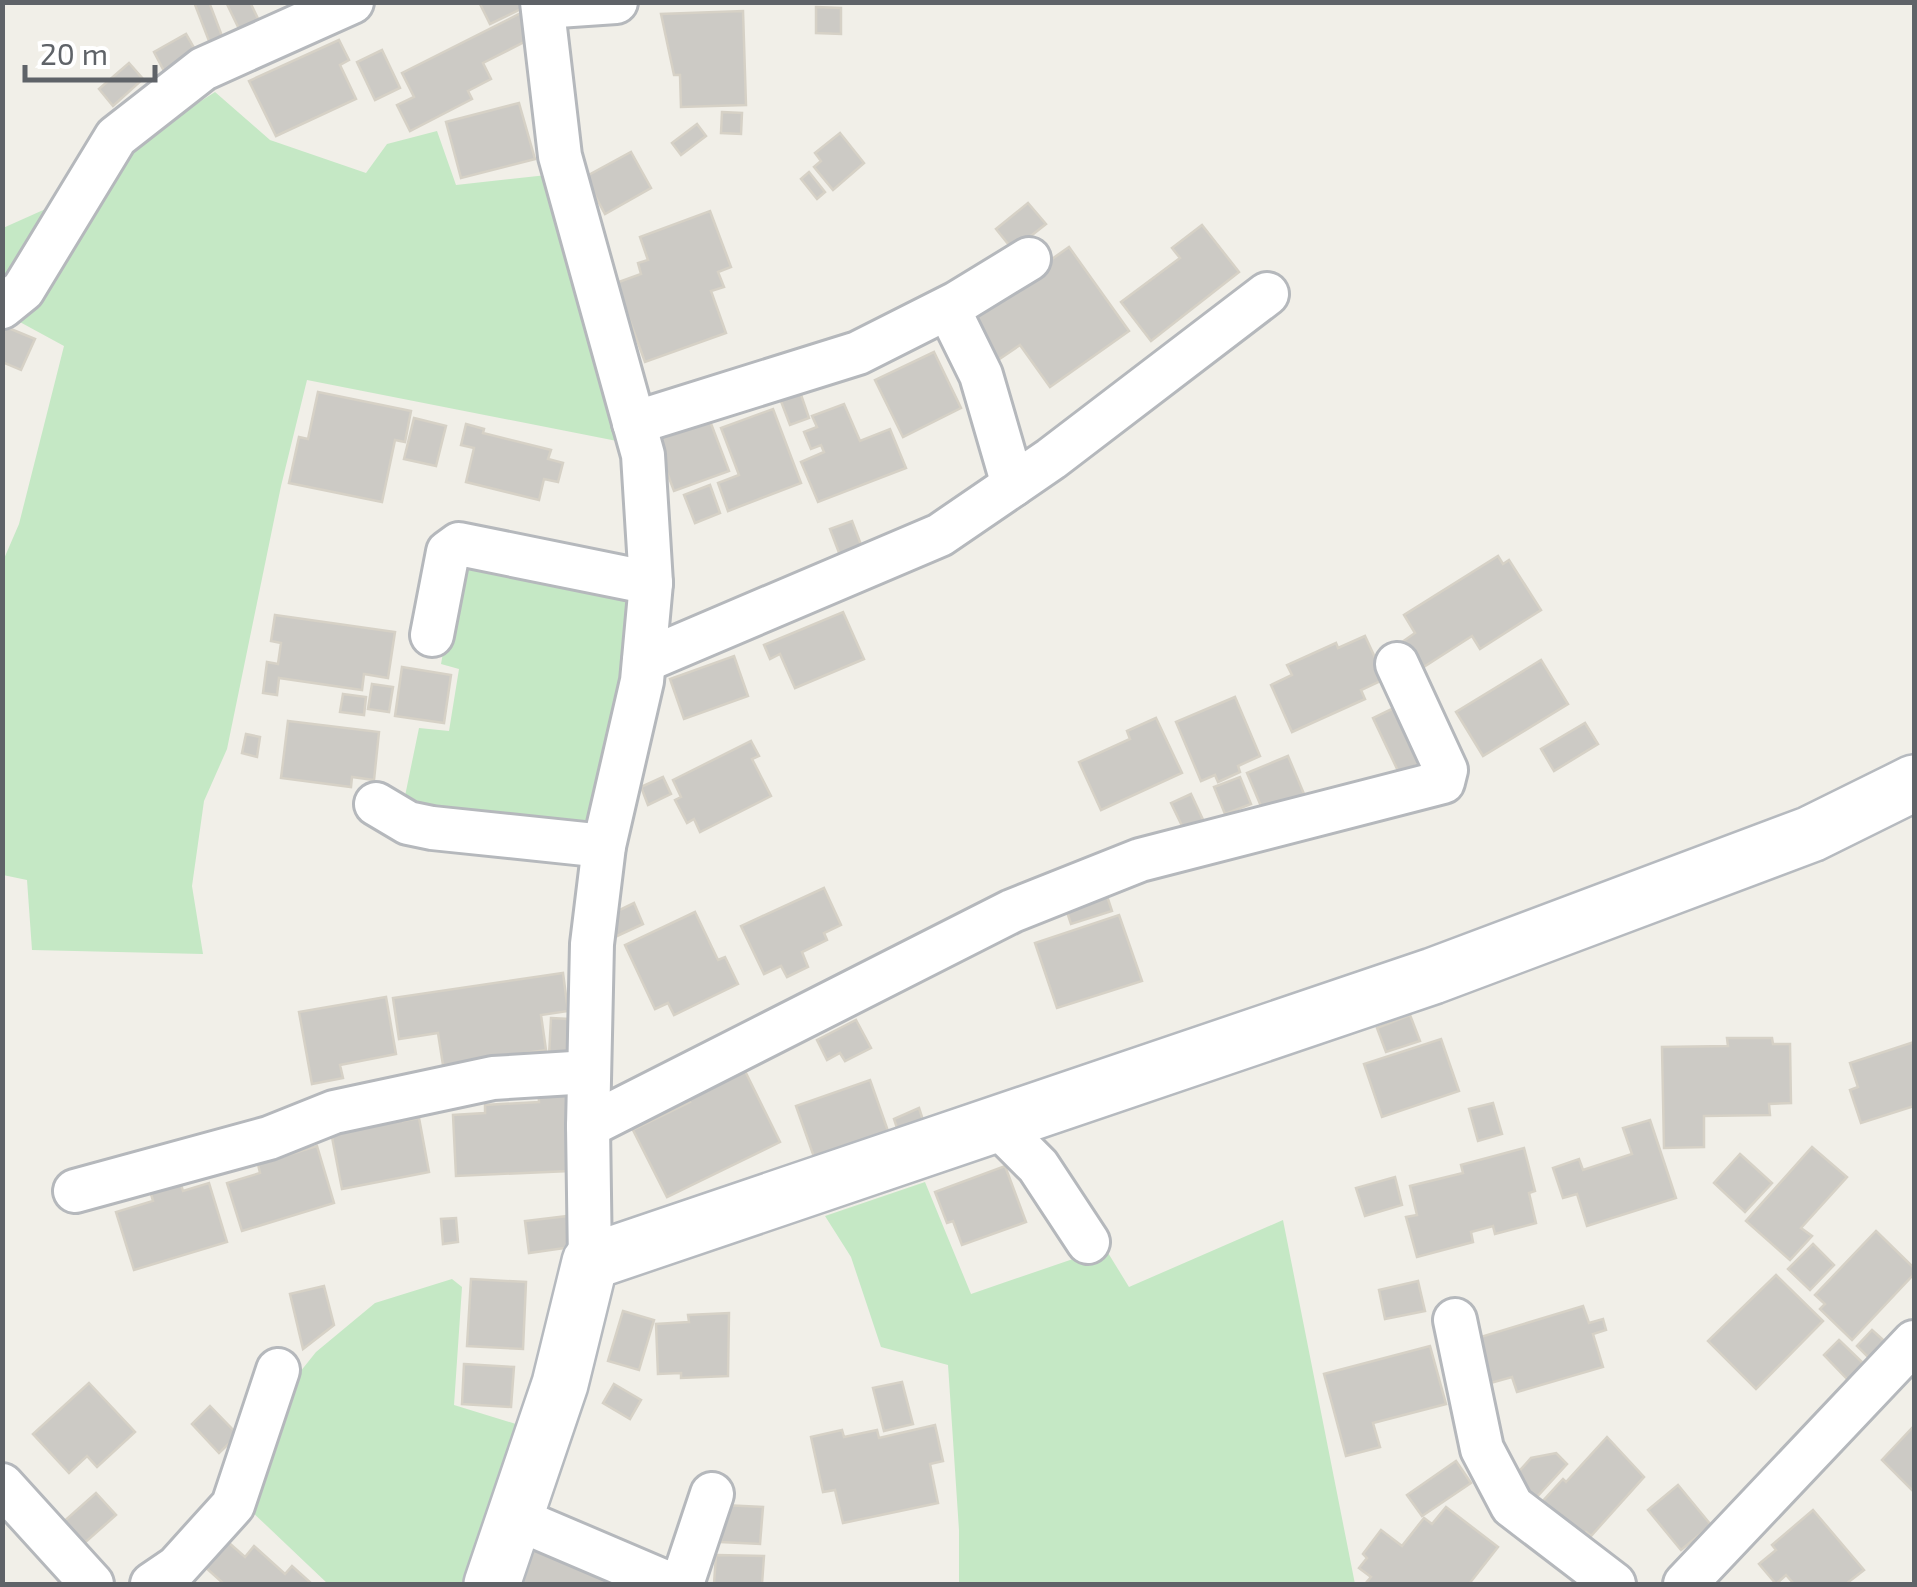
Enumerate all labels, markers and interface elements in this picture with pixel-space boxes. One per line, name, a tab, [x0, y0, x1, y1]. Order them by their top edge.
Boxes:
scale bar	[25, 20, 155, 82]
text: 20 m	[40, 35, 108, 71]

